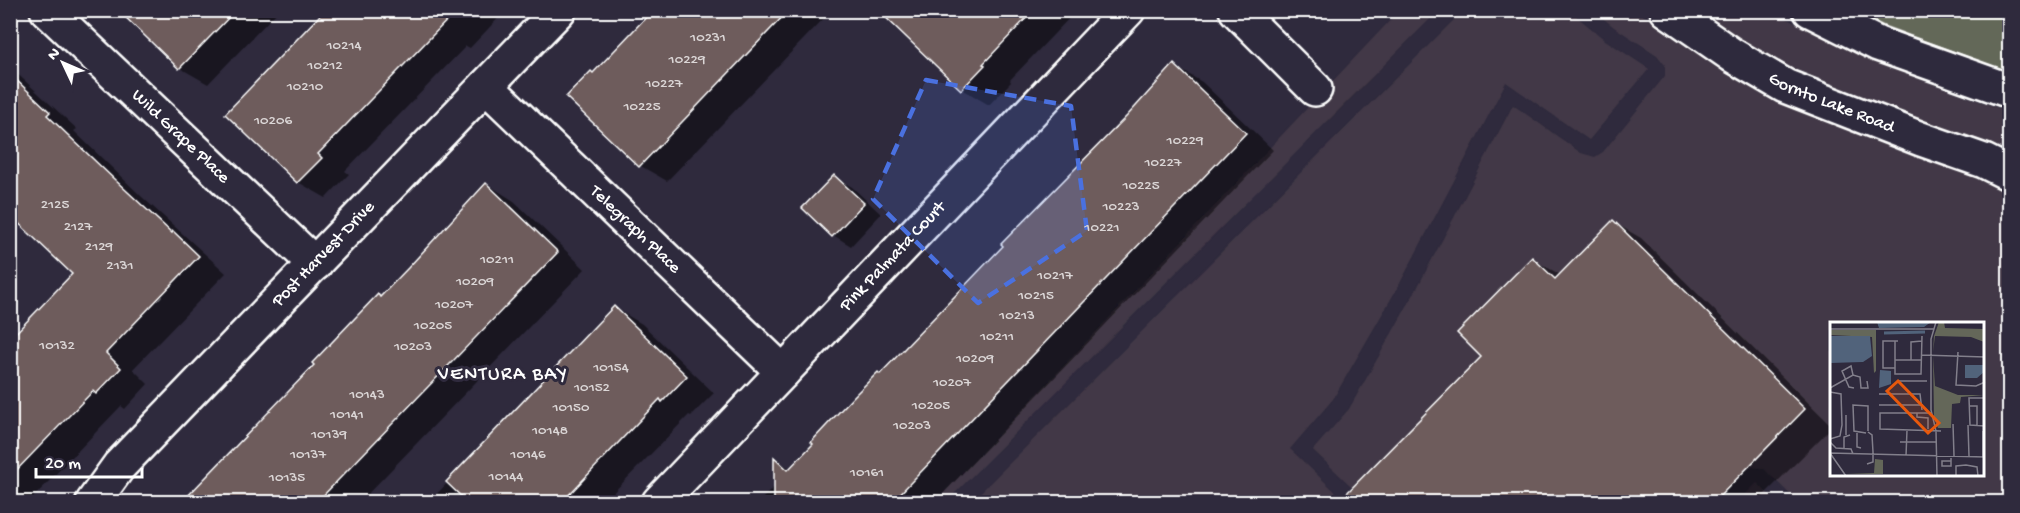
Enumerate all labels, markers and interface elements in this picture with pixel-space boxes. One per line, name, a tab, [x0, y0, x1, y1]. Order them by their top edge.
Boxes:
house number: 10231	[689, 29, 726, 47]
north arrow	[33, 33, 93, 93]
house number: 10214	[325, 37, 362, 55]
text: N	[44, 44, 66, 65]
house number: 10229	[668, 51, 706, 69]
house number: 10212	[306, 57, 343, 75]
street label: Gornto Lake Road	[1765, 68, 1899, 139]
house number: 10227	[644, 75, 684, 93]
house number: 10210	[286, 78, 324, 96]
street label: Wild Grape Place	[127, 85, 235, 189]
house number: 10225	[622, 98, 661, 116]
house number: 10206	[253, 112, 292, 130]
house number: 10229	[1166, 132, 1204, 150]
house number: 10227	[1143, 154, 1183, 172]
house number: 10225	[1121, 177, 1160, 195]
street label: Telegraph Place	[585, 180, 685, 279]
house number: 2125	[41, 196, 69, 214]
street label: Post Harvest Drive	[267, 196, 380, 312]
street label: Pink Palmata Court	[835, 196, 951, 317]
house number: 10223	[1101, 198, 1140, 216]
house number: 2127	[64, 218, 93, 236]
house number: 10221	[1083, 219, 1120, 237]
house number: 2129	[85, 238, 114, 256]
house number: 10211	[479, 251, 514, 269]
house number: 2131	[106, 257, 134, 275]
house number: 10217	[1036, 267, 1074, 285]
house number: 10209	[455, 273, 494, 291]
house number: 10215	[1017, 287, 1054, 305]
house number: 10207	[434, 296, 474, 314]
house number: 10213	[998, 307, 1035, 325]
house number: 10205	[413, 317, 452, 335]
inset map	[1830, 322, 1984, 477]
house number: 10211	[979, 328, 1014, 346]
house number: 10132	[38, 337, 75, 355]
house number: 10203	[393, 338, 432, 356]
house number: 10209	[955, 350, 994, 368]
house number: 10154	[592, 359, 629, 377]
district label: VENTURA BAY	[437, 364, 568, 387]
house number: 10207	[932, 374, 972, 392]
house number: 10152	[573, 379, 610, 397]
house number: 10143	[348, 386, 385, 404]
house number: 10205	[911, 397, 950, 415]
house number: 10150	[551, 399, 590, 417]
house number: 10141	[329, 406, 364, 424]
house number: 10203	[892, 417, 931, 435]
house number: 10148	[531, 422, 568, 440]
house number: 10139	[310, 426, 347, 444]
scale bar	[36, 441, 142, 479]
house number: 10137	[289, 446, 327, 464]
house number: 10146	[509, 446, 546, 464]
text: 20 m	[45, 454, 81, 475]
house number: 10161	[849, 464, 884, 482]
house number: 10144	[488, 468, 523, 486]
house number: 10135	[268, 469, 305, 487]

